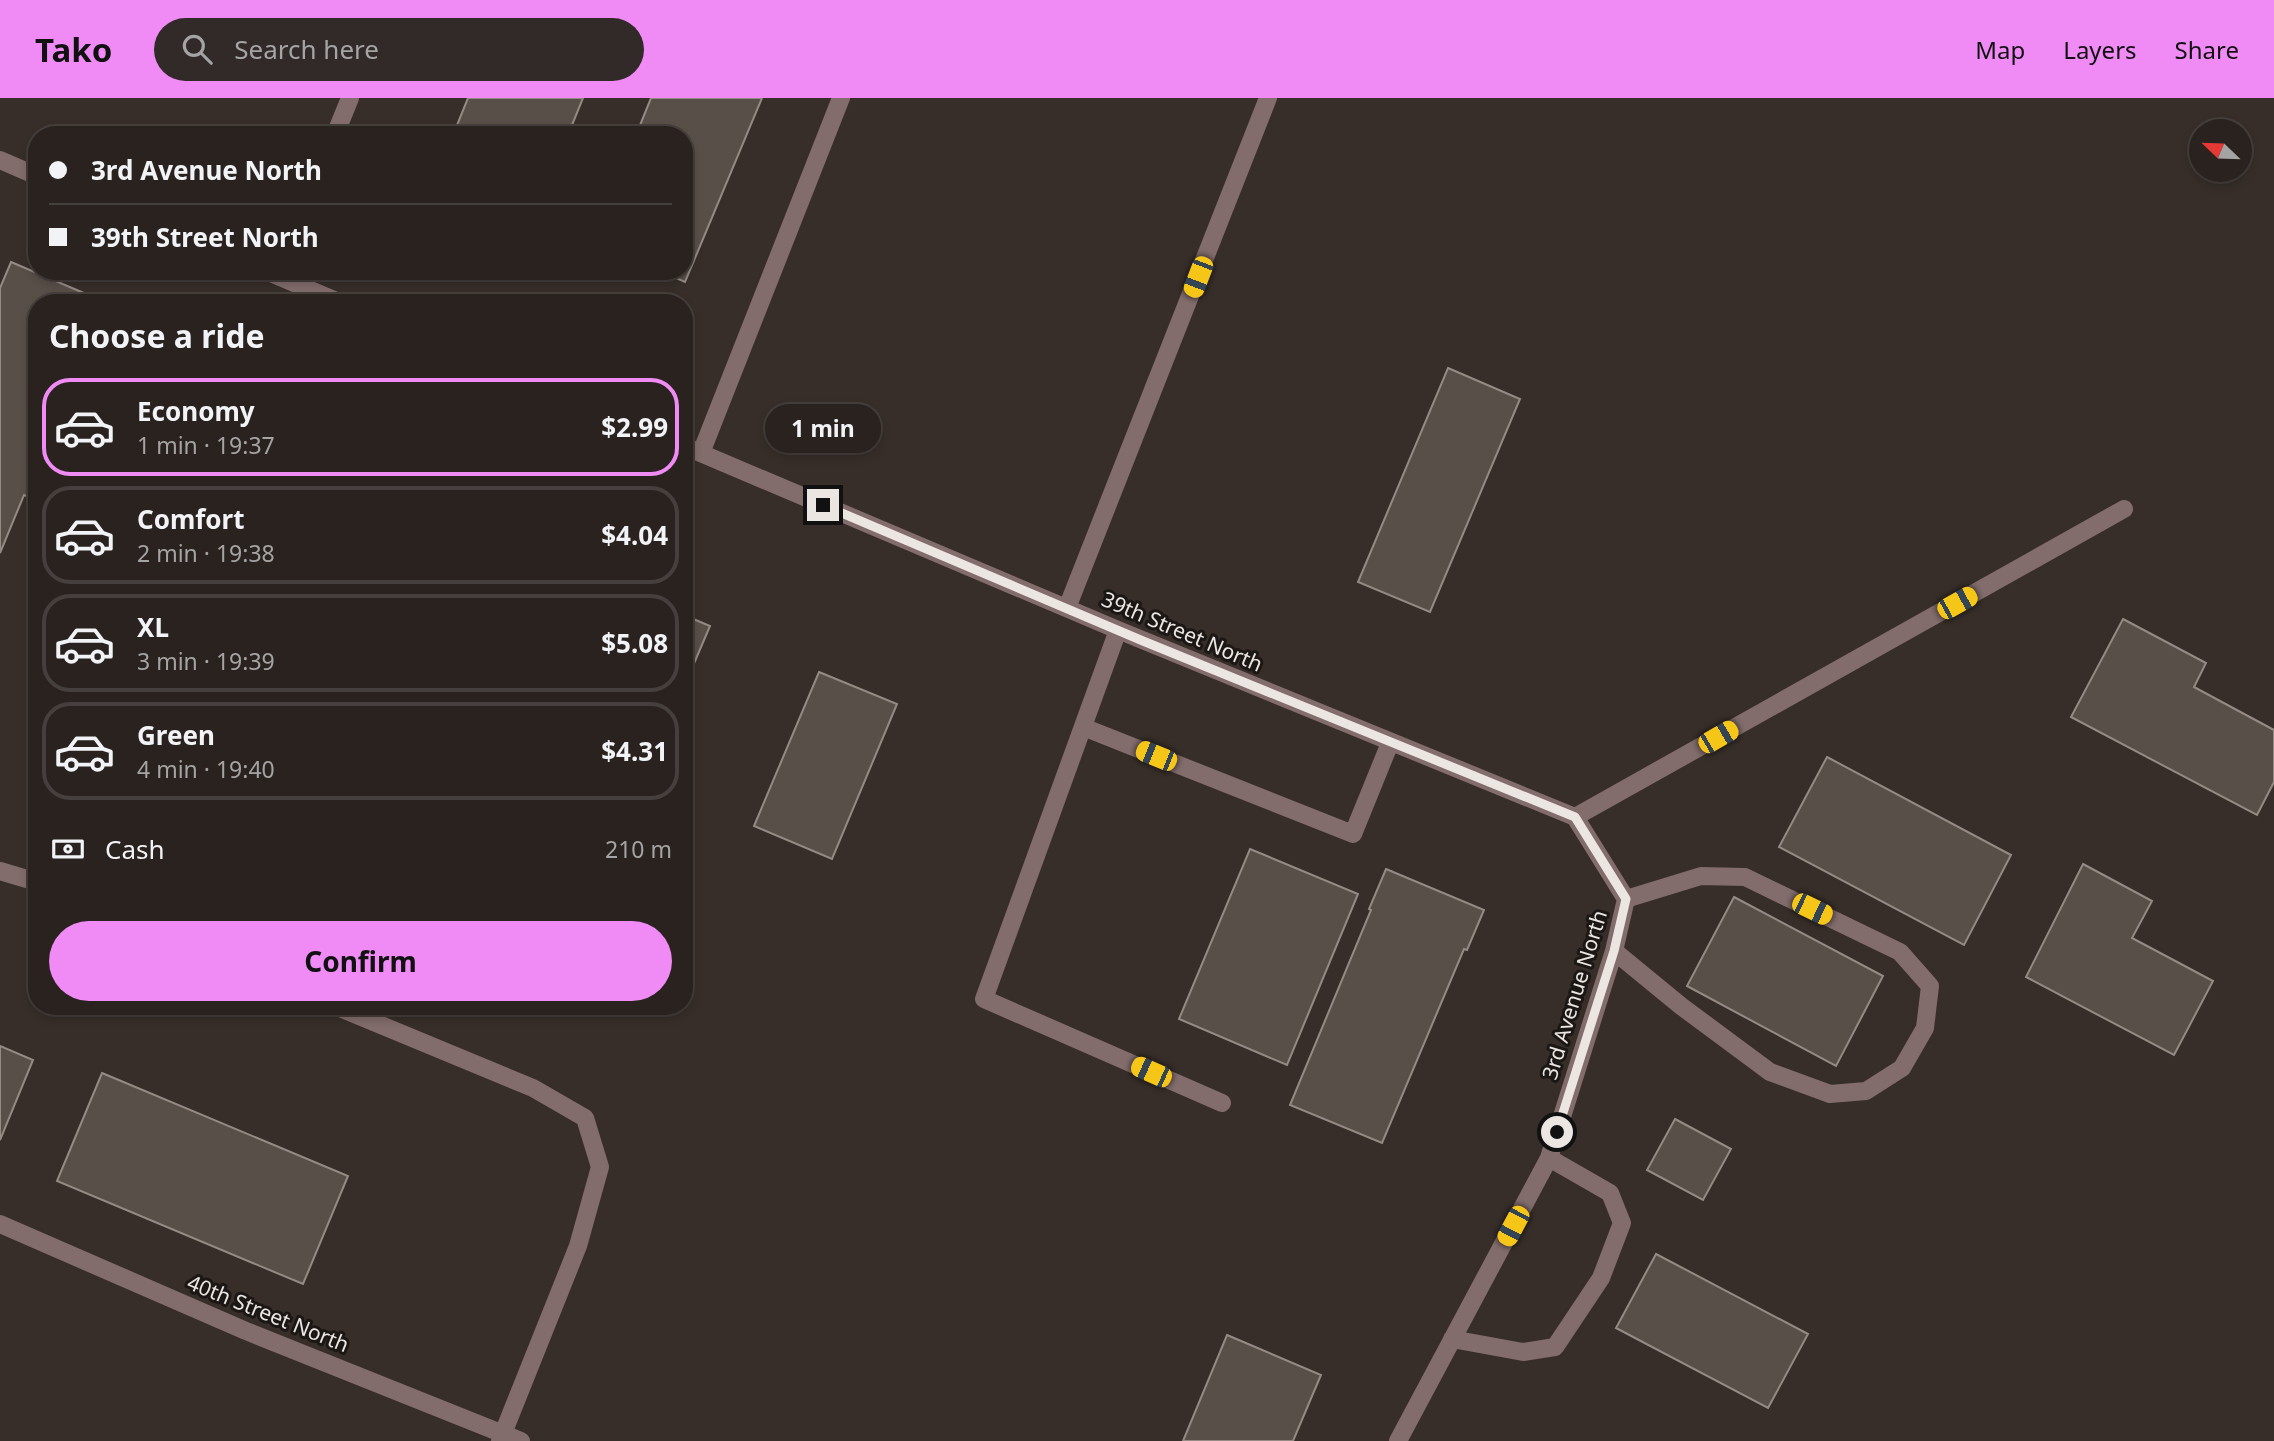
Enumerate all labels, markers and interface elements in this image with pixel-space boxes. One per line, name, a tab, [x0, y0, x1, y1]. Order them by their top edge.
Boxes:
search box	[154, 18, 644, 81]
text: Tako	[35, 27, 112, 72]
icon: search	[178, 30, 216, 68]
text: Search here	[234, 31, 379, 67]
text: Map	[1975, 33, 2025, 66]
text: Layers	[2063, 33, 2137, 66]
text: Share	[2175, 33, 2239, 66]
north arrow	[2189, 119, 2252, 182]
map controls	[2189, 119, 2252, 182]
text: 3rd Avenue North	[91, 152, 322, 188]
text: 39th Street North	[91, 219, 319, 255]
car	[1181, 254, 1216, 300]
text: Choose a ride	[49, 314, 265, 357]
text: Economy	[137, 393, 255, 429]
icon: car	[53, 396, 116, 459]
callout: 1 min	[765, 404, 881, 452]
text: $2.99	[601, 409, 668, 445]
text: 1 min	[791, 412, 855, 444]
text: 1 min · 19:37	[137, 429, 275, 461]
route end	[807, 489, 839, 521]
text: Comfort	[137, 501, 245, 537]
icon: car	[53, 504, 116, 567]
text: $4.04	[601, 517, 668, 553]
text: 2 min · 19:38	[137, 537, 275, 569]
car	[1934, 584, 1981, 622]
street label: 39th Street North	[1098, 585, 1267, 678]
text: XL	[137, 609, 169, 645]
icon: car	[53, 612, 116, 675]
text: $5.08	[601, 625, 668, 661]
text: 3 min · 19:39	[137, 645, 275, 677]
text: Green	[137, 717, 215, 753]
car	[1695, 717, 1742, 757]
icon: car	[53, 720, 116, 783]
text: $4.31	[601, 733, 668, 769]
car	[1133, 738, 1180, 774]
text: 4 min · 19:40	[137, 753, 275, 785]
icon: cash	[49, 830, 87, 868]
text: Cash	[105, 831, 165, 867]
text: 210 m	[605, 833, 672, 865]
car	[1789, 890, 1836, 928]
street label: 3rd Avenue North	[1535, 907, 1613, 1083]
button: Confirm	[49, 921, 672, 1001]
car	[1128, 1054, 1175, 1090]
route start	[1541, 1116, 1573, 1148]
car	[1494, 1203, 1533, 1249]
street label: 40th Street North	[183, 1268, 353, 1358]

